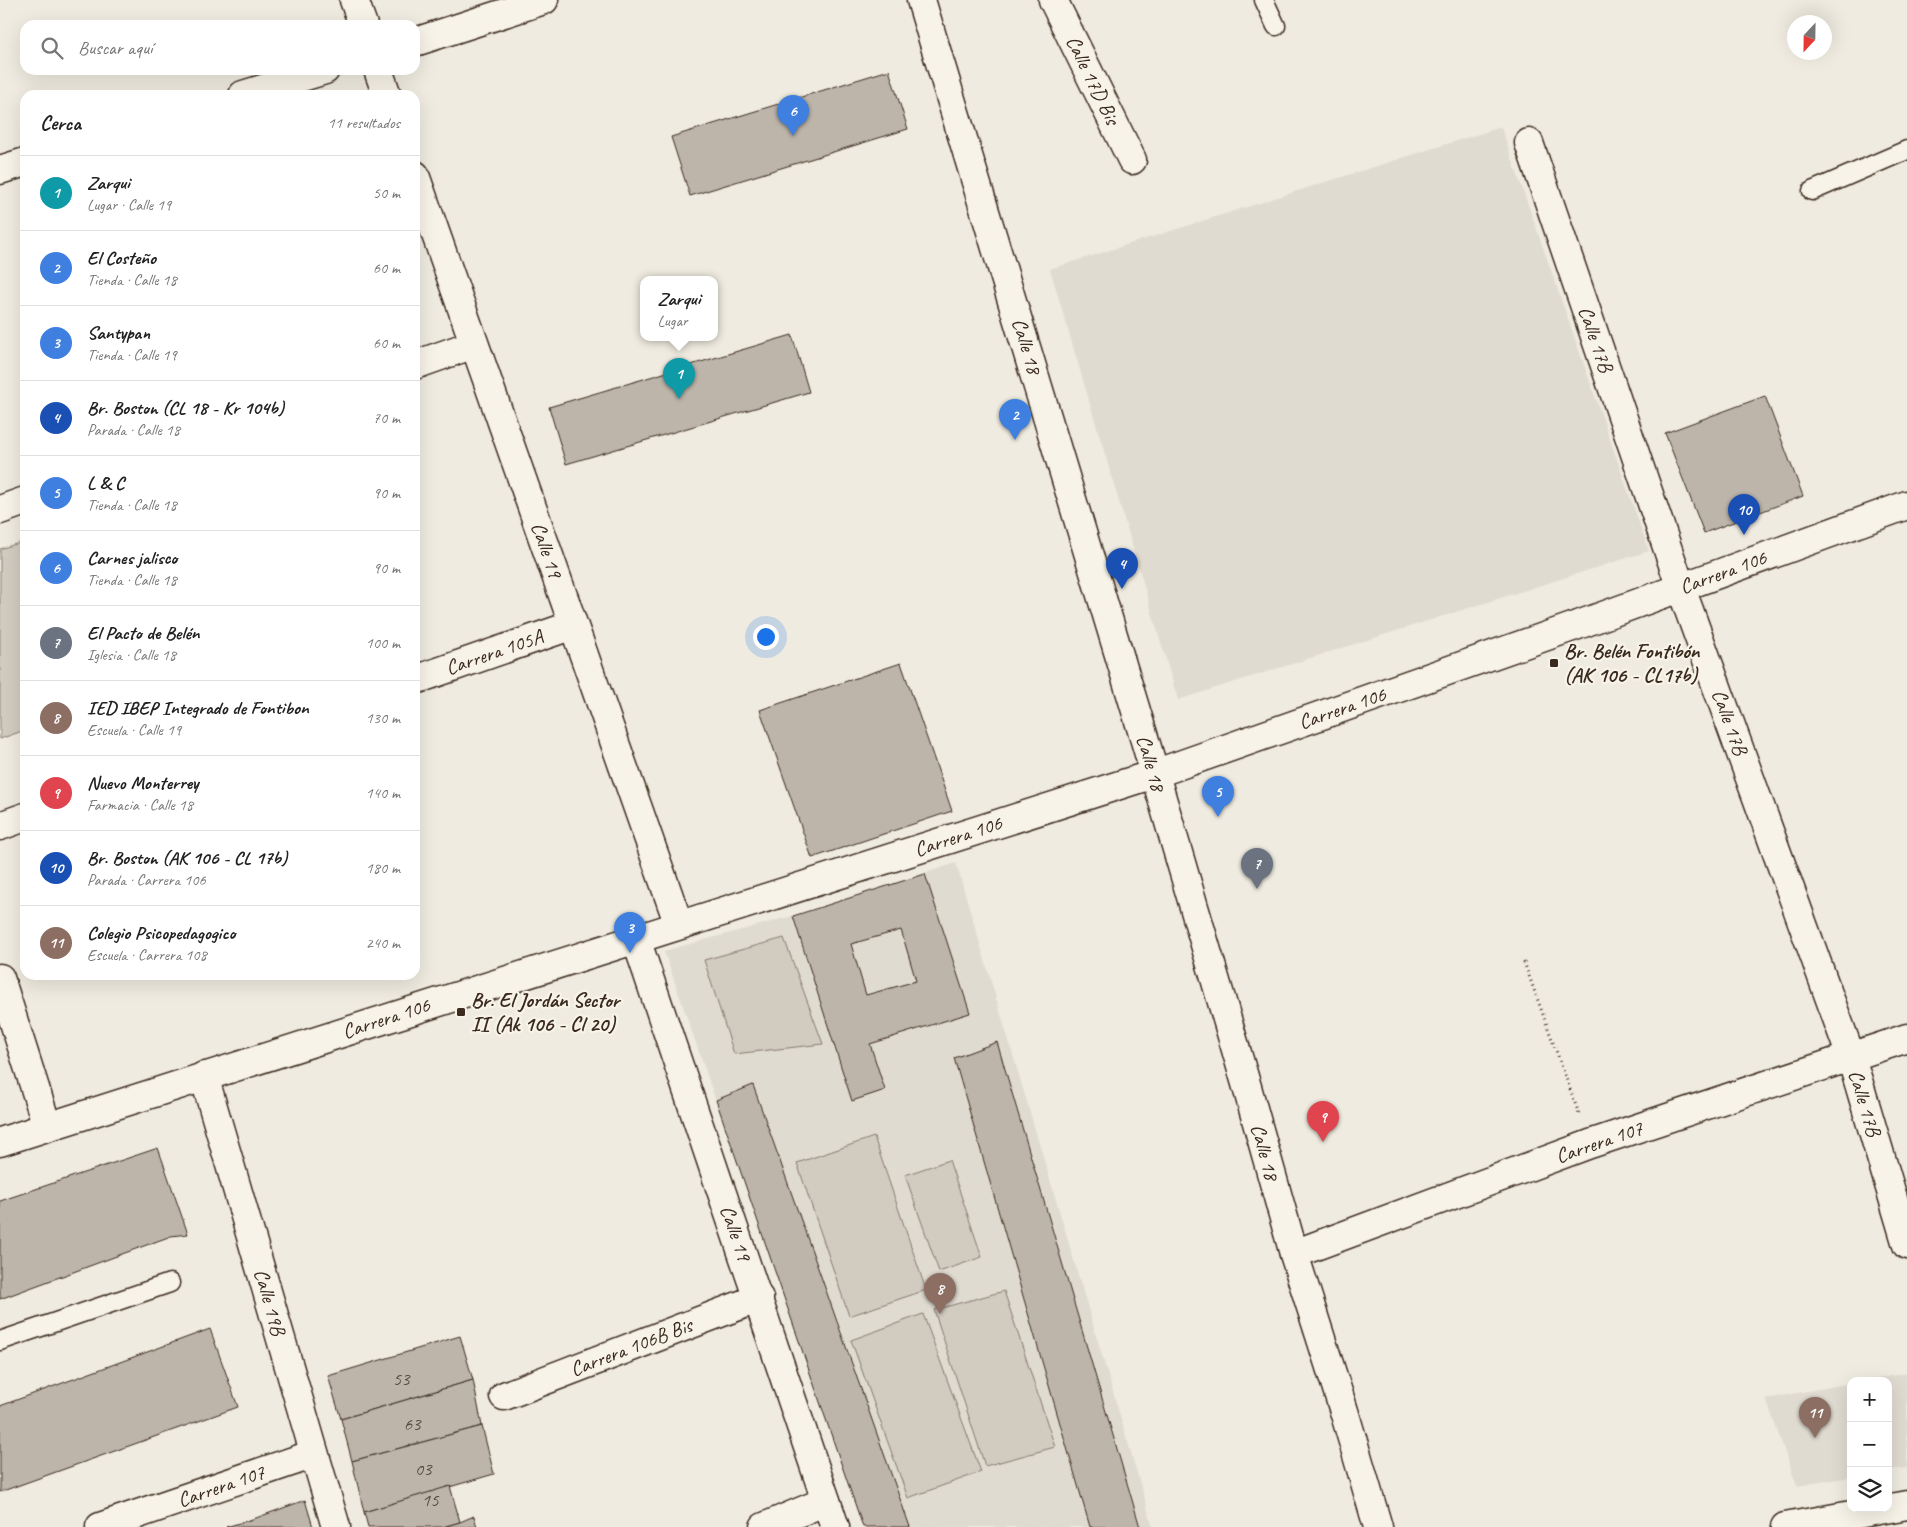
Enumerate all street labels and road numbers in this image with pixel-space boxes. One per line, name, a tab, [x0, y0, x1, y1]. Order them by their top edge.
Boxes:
street label: Calle 17D Bis	[1060, 31, 1127, 131]
street label: Calle 17B	[1573, 303, 1620, 377]
street label: Calle 18	[1006, 315, 1049, 379]
street label: Calle 19	[525, 519, 569, 583]
street label: Carrera 106	[1676, 544, 1771, 600]
street label: Carrera 105A	[442, 623, 547, 681]
street label: Carrera 106	[1295, 681, 1390, 735]
street label: Calle 17B	[1706, 686, 1755, 760]
street label: Calle 18	[1131, 732, 1172, 796]
street label: Carrera 106	[911, 809, 1006, 862]
street label: Carrera 106	[339, 991, 434, 1044]
street label: Calle 17B	[1843, 1067, 1888, 1141]
street label: Carrera 107	[1552, 1114, 1648, 1169]
street label: Calle 18	[1245, 1121, 1286, 1185]
street label: Calle 19	[714, 1202, 758, 1266]
street label: Calle 19B	[248, 1266, 292, 1340]
street label: Carrera 106B Bis	[566, 1311, 697, 1382]
street label: Carrera 107	[174, 1458, 270, 1513]

